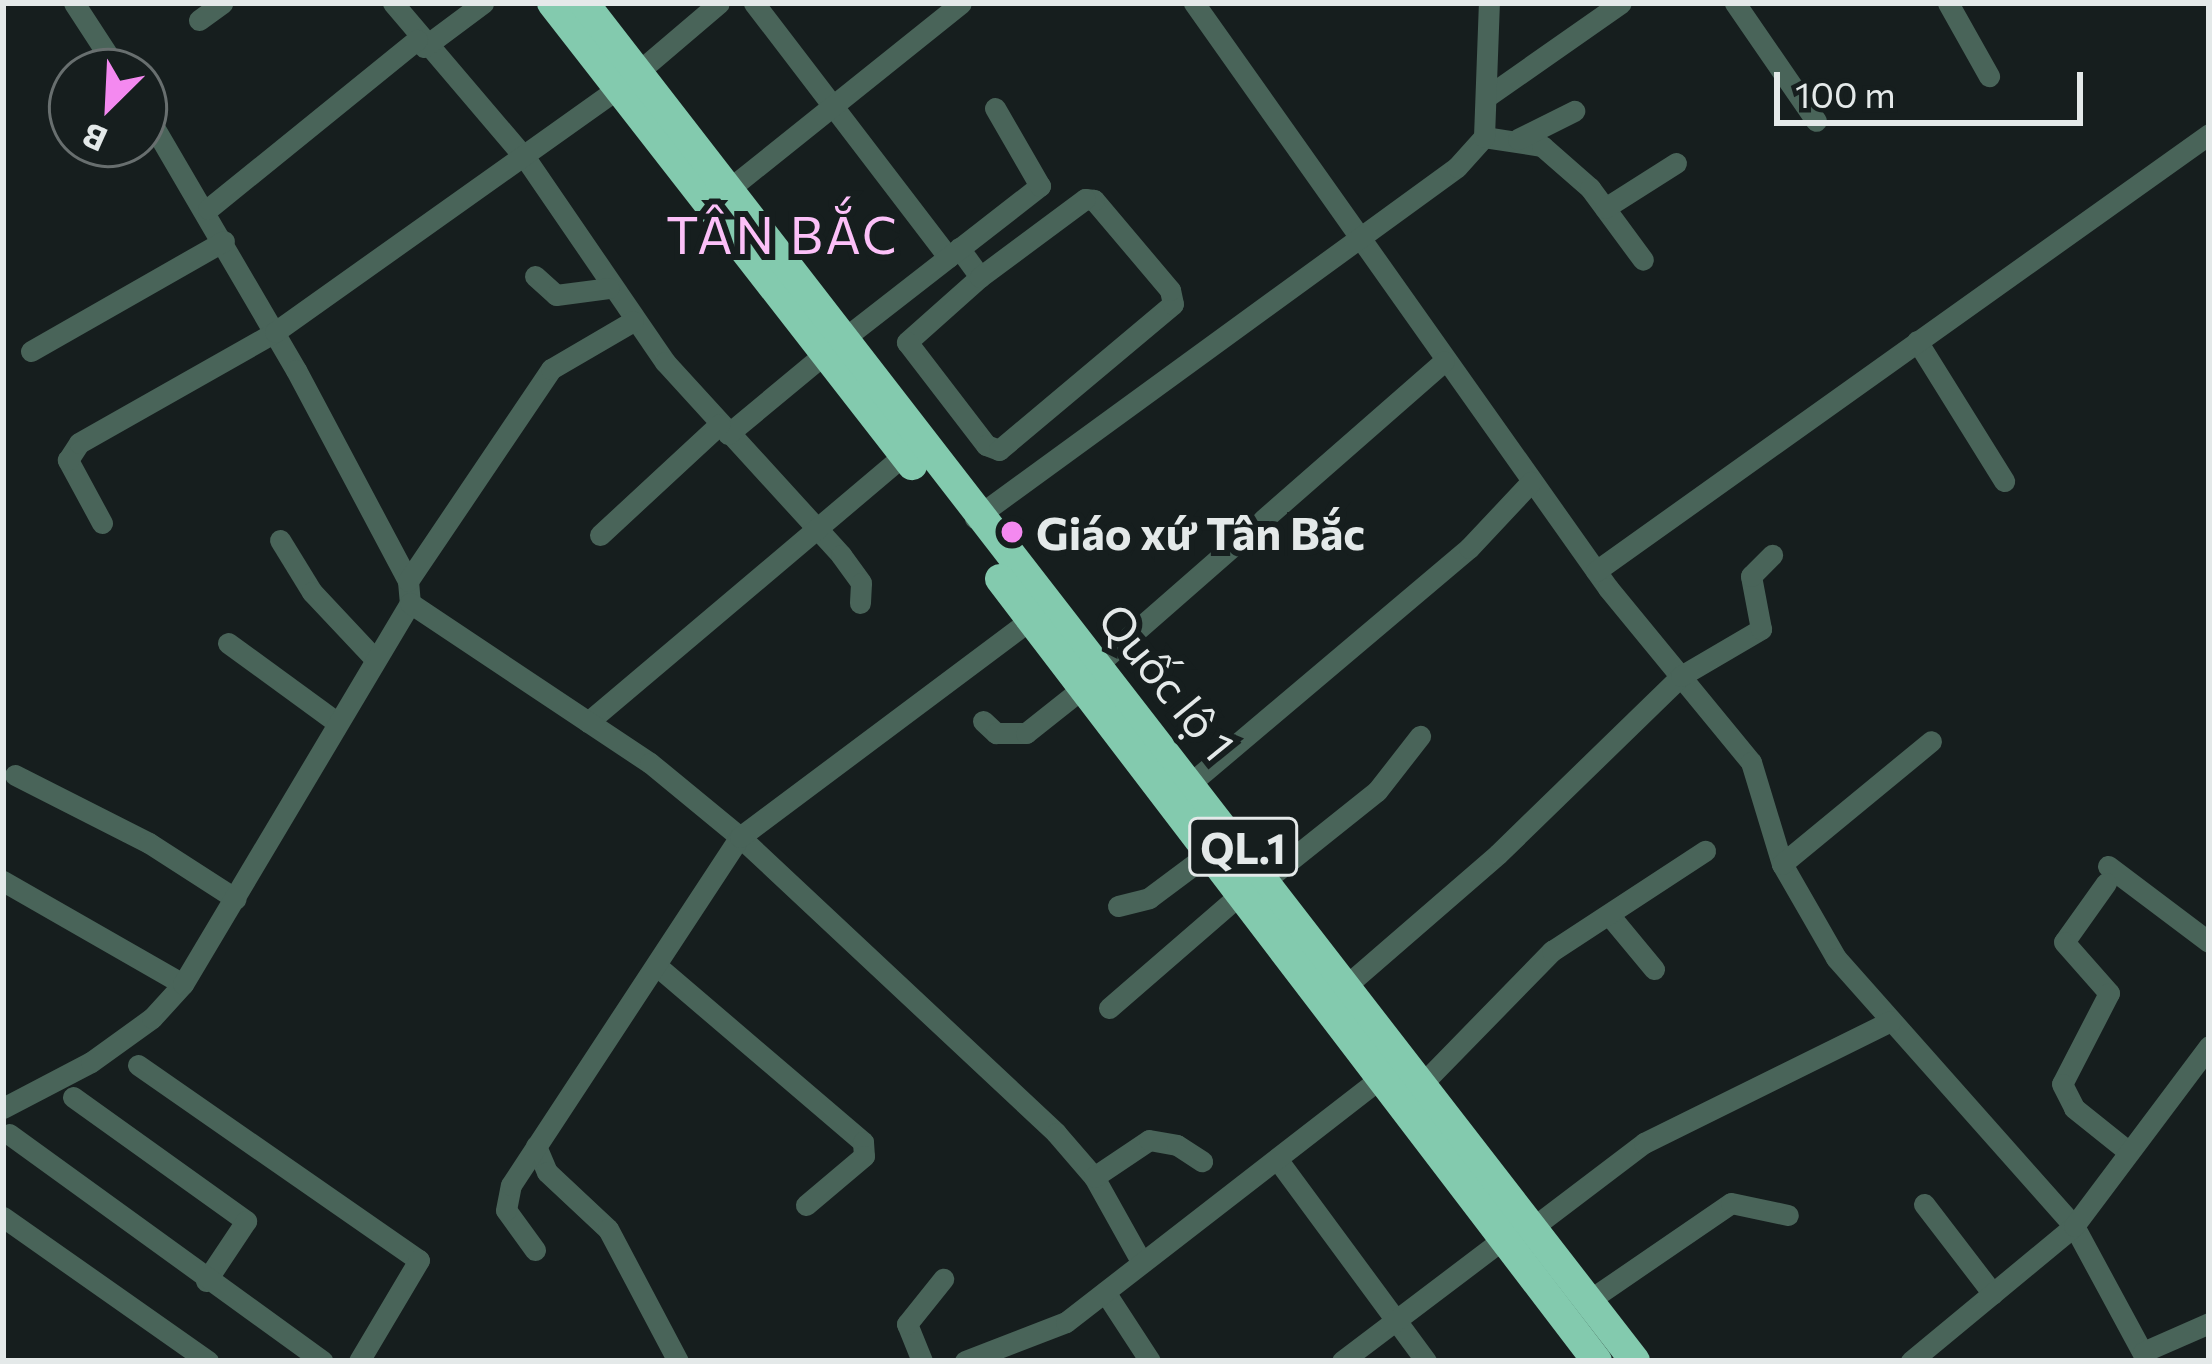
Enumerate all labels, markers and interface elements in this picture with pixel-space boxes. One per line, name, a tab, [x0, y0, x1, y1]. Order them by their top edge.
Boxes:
north arrow	[48, 48, 168, 168]
scale bar	[1780, 48, 2089, 122]
text: 100 m	[1795, 71, 1896, 115]
text: B	[76, 115, 113, 162]
district label: TÂN BẮC	[666, 203, 900, 265]
place label: Giáo xứ Tân Bắc	[1036, 505, 1365, 559]
marker: Giáo xứ Tân Bắc	[999, 519, 1025, 545]
street label: Quốc lộ 1	[1089, 592, 1247, 770]
road number: QL.1	[1186, 811, 1300, 883]

